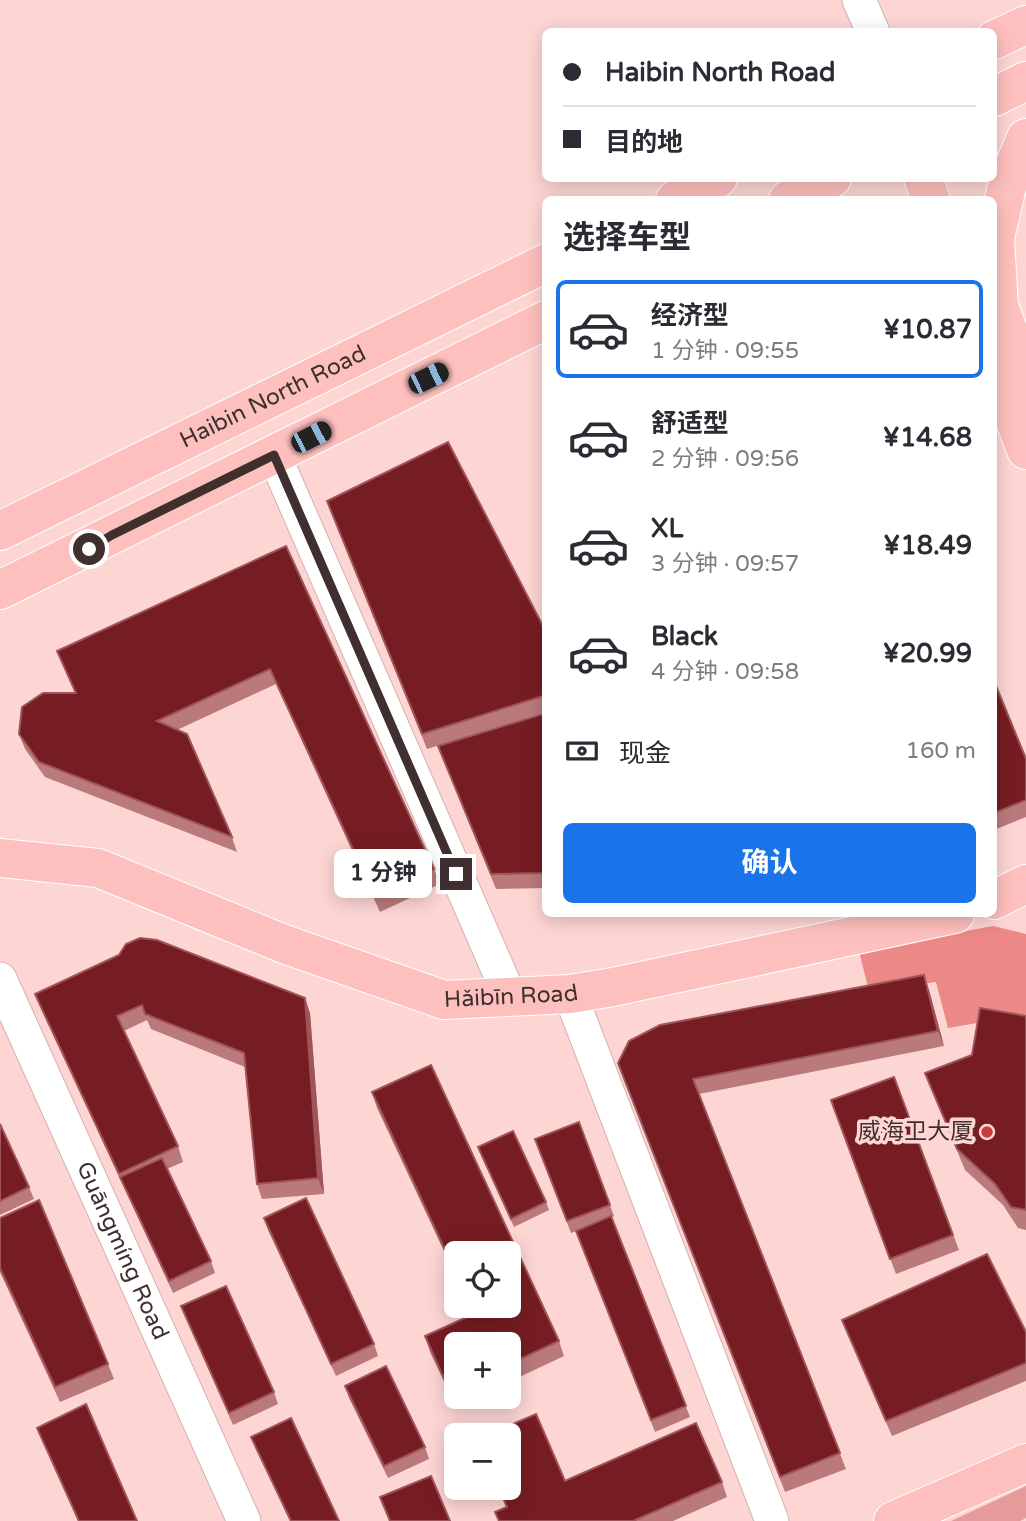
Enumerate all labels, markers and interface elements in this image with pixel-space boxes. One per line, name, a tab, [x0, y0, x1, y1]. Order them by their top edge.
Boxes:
text: Haibin North Road	[605, 57, 835, 88]
text: 目的地	[605, 127, 683, 158]
text: 选择车型	[563, 219, 691, 257]
icon: car	[567, 298, 630, 361]
text: 经济型	[651, 300, 729, 331]
text: ¥10.87	[883, 314, 972, 345]
text: 1 分钟 · 09:55	[651, 337, 799, 365]
street label: Haibin North Road	[175, 340, 371, 455]
car	[405, 359, 452, 397]
icon: car	[567, 406, 630, 469]
text: 舒适型	[651, 408, 729, 439]
car	[288, 418, 335, 456]
text: ¥14.68	[883, 422, 972, 453]
text: 2 分钟 · 09:56	[651, 445, 799, 473]
text: XL	[651, 513, 683, 544]
icon: car	[567, 514, 630, 577]
text: ¥18.49	[883, 530, 972, 561]
route start	[73, 533, 105, 565]
text: 3 分钟 · 09:57	[651, 550, 799, 578]
text: Black	[651, 621, 718, 652]
icon: car	[567, 622, 630, 685]
text: ¥20.99	[883, 638, 972, 669]
text: 4 分钟 · 09:58	[651, 658, 799, 686]
icon: cash	[563, 732, 601, 770]
text: 160 m	[906, 737, 976, 765]
text: 现金	[619, 738, 671, 769]
button: 确认	[563, 823, 976, 903]
callout: 1 分钟	[334, 850, 432, 898]
route end	[440, 858, 472, 890]
text: 1 分钟	[350, 859, 416, 887]
street label: Hǎibīn Road	[443, 979, 580, 1014]
place label: 威海卫大厦	[858, 1118, 973, 1146]
marker: 威海卫大厦	[979, 1124, 995, 1140]
street label: Guāngmíng Road	[70, 1157, 175, 1344]
map controls	[444, 1241, 521, 1500]
button: locate	[444, 1241, 521, 1318]
button: +	[444, 1332, 521, 1409]
button: −	[444, 1423, 521, 1500]

